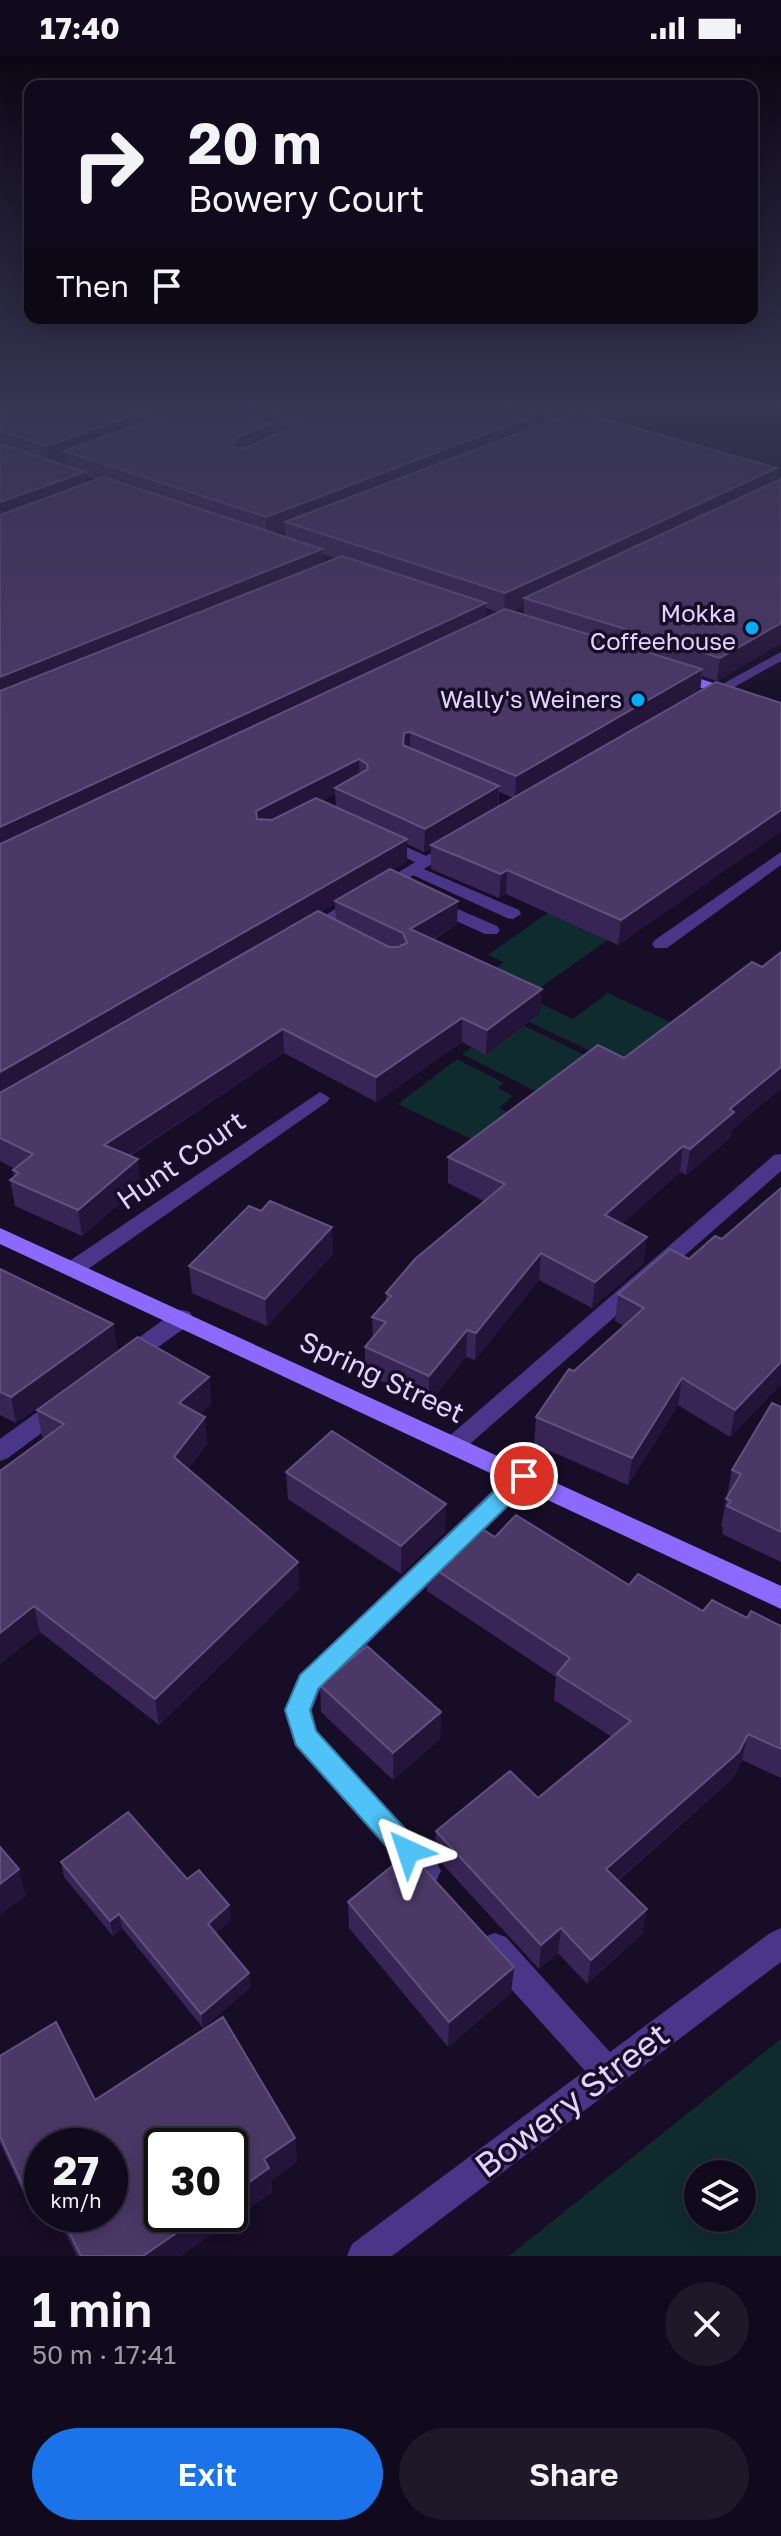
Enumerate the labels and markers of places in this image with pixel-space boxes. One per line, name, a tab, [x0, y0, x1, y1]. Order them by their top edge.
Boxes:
place label: Mokka Coffeehouse	[590, 598, 736, 655]
marker: Mokka Coffeehouse	[743, 619, 761, 637]
place label: Wally's Weiners	[440, 684, 622, 713]
marker: Wally's Weiners	[629, 691, 647, 709]
pin	[490, 1442, 558, 1510]

